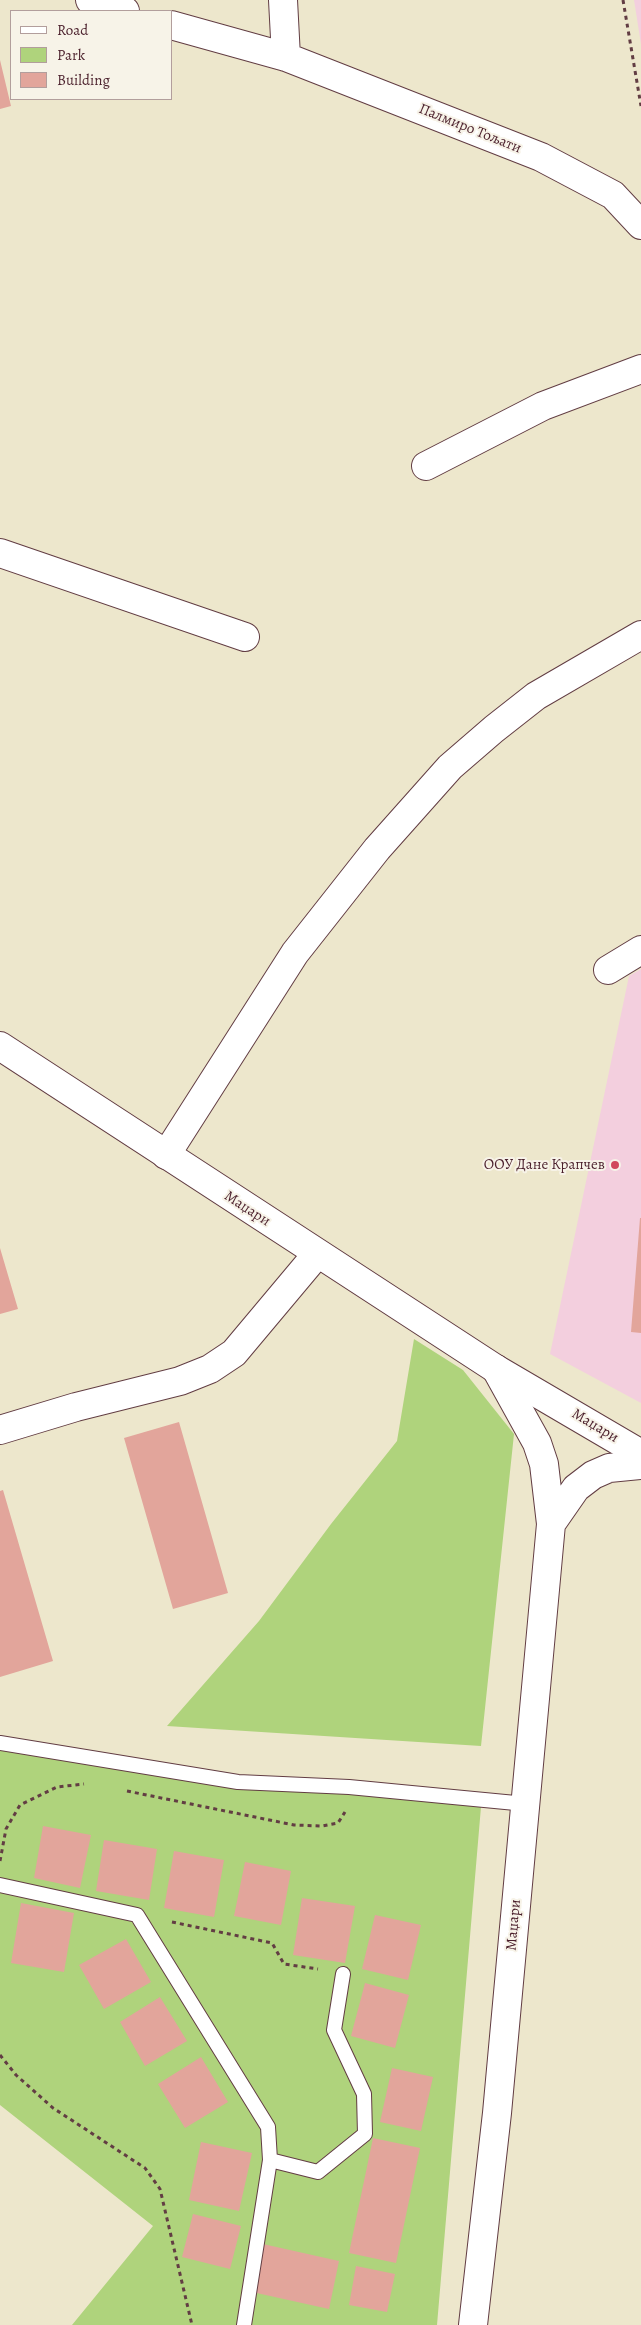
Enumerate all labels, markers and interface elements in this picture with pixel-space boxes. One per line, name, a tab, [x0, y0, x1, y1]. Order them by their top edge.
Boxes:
legend	[10, 10, 172, 100]
text: Road	[57, 20, 88, 40]
text: Park	[57, 45, 85, 65]
text: Building	[57, 70, 110, 90]
street label: Палмиро Тољати	[416, 100, 524, 158]
place label: ООУ Дане Крапчев	[484, 1156, 605, 1174]
marker: ООУ Дане Крапчев	[609, 1159, 621, 1171]
street label: Маџари	[221, 1187, 273, 1231]
street label: Маџари	[568, 1405, 622, 1447]
street label: Маџари	[503, 1899, 525, 1951]

